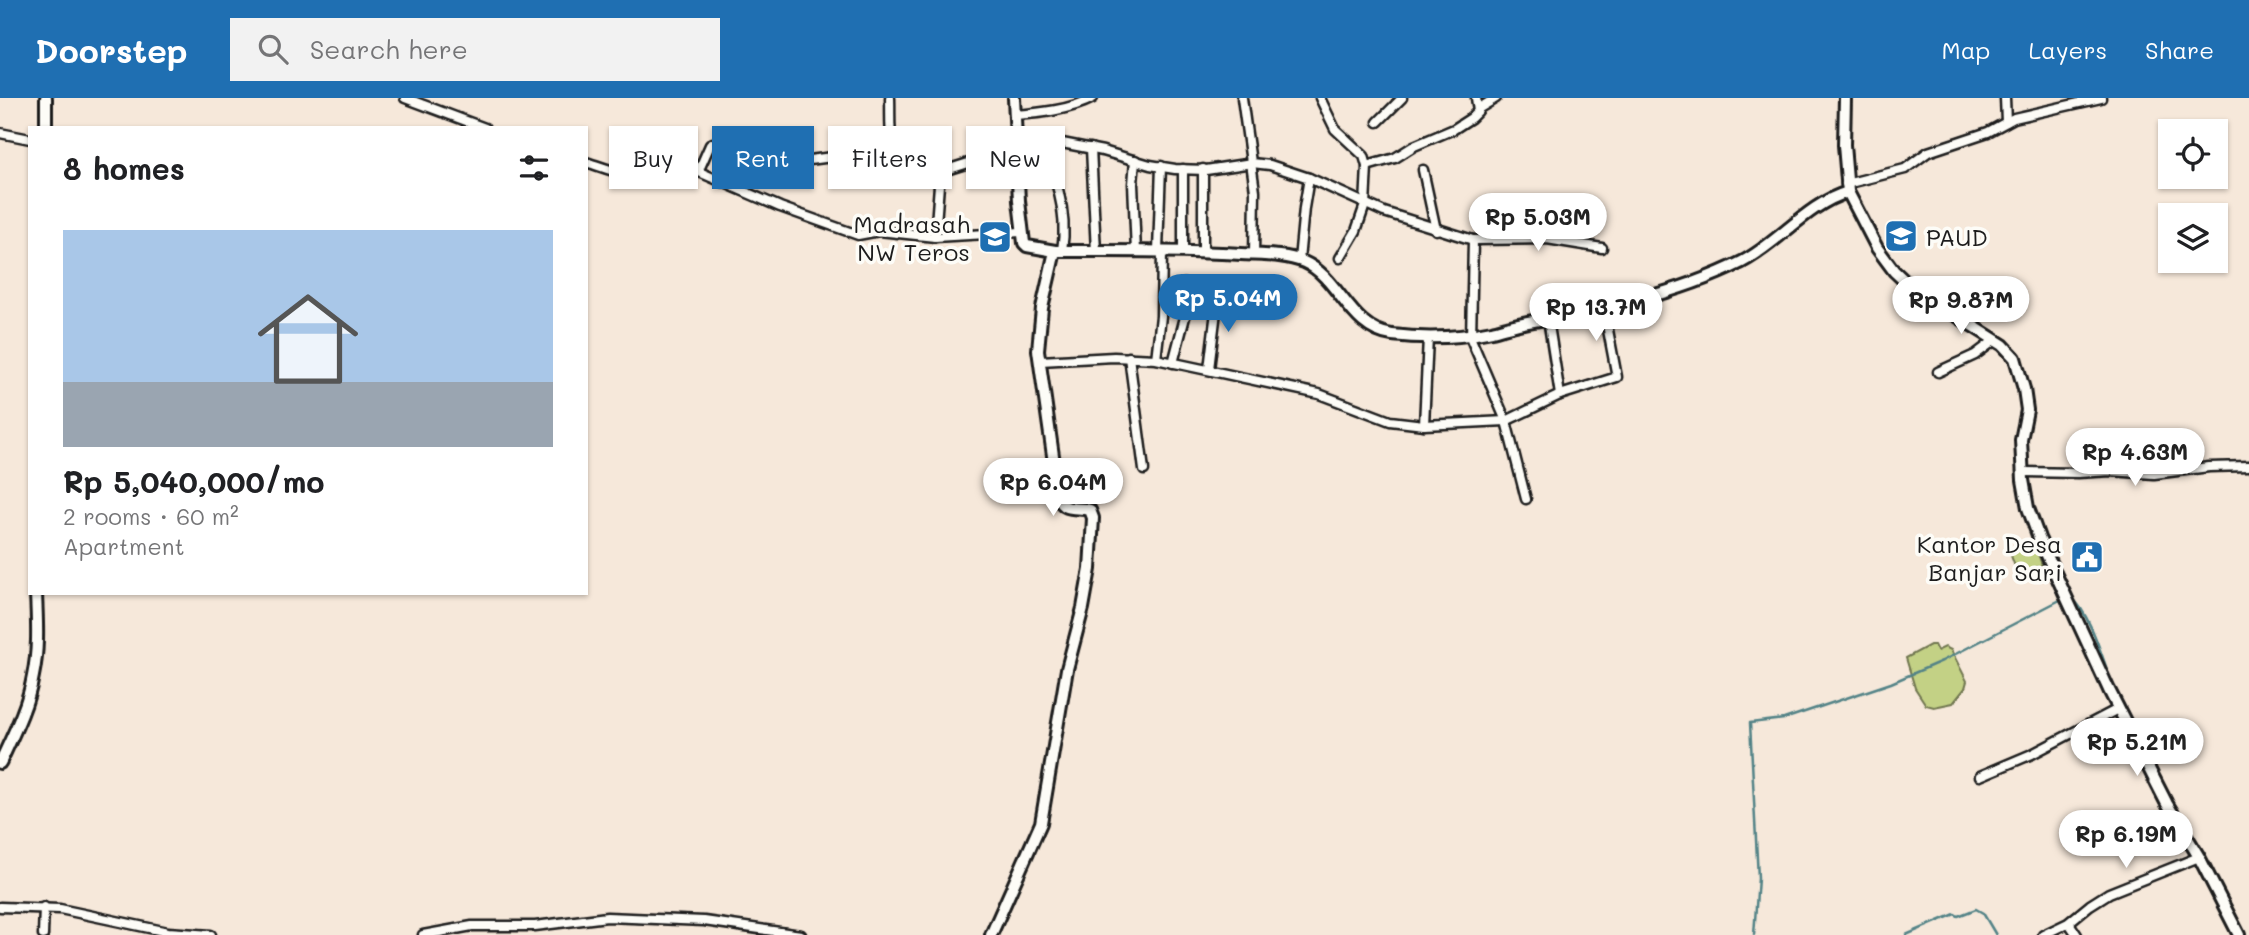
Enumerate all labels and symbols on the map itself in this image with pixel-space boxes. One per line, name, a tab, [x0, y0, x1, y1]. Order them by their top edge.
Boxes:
pin: Rp 5.03M	[1466, 194, 1610, 253]
place label: Madrasah NW Teros	[854, 208, 970, 267]
school or university icon: PAUD	[1882, 217, 1920, 255]
school or university icon: Madrasah NW Teros	[976, 218, 1014, 256]
place label: PAUD	[1926, 221, 1988, 252]
pin: Rp 5.04M	[1156, 274, 1300, 334]
pin: Rp 9.87M	[1889, 276, 2033, 336]
pin: Rp 13.7M	[1524, 284, 1668, 343]
pin: Rp 4.63M	[2063, 428, 2207, 488]
pin: Rp 6.04M	[981, 458, 1125, 518]
place label: Kantor Desa Banjar Sari	[1917, 528, 2062, 587]
public building icon: Kantor Desa Banjar Sari	[2068, 538, 2106, 576]
pin: Rp 5.21M	[2065, 718, 2209, 778]
pin: Rp 6.19M	[2054, 810, 2198, 870]

